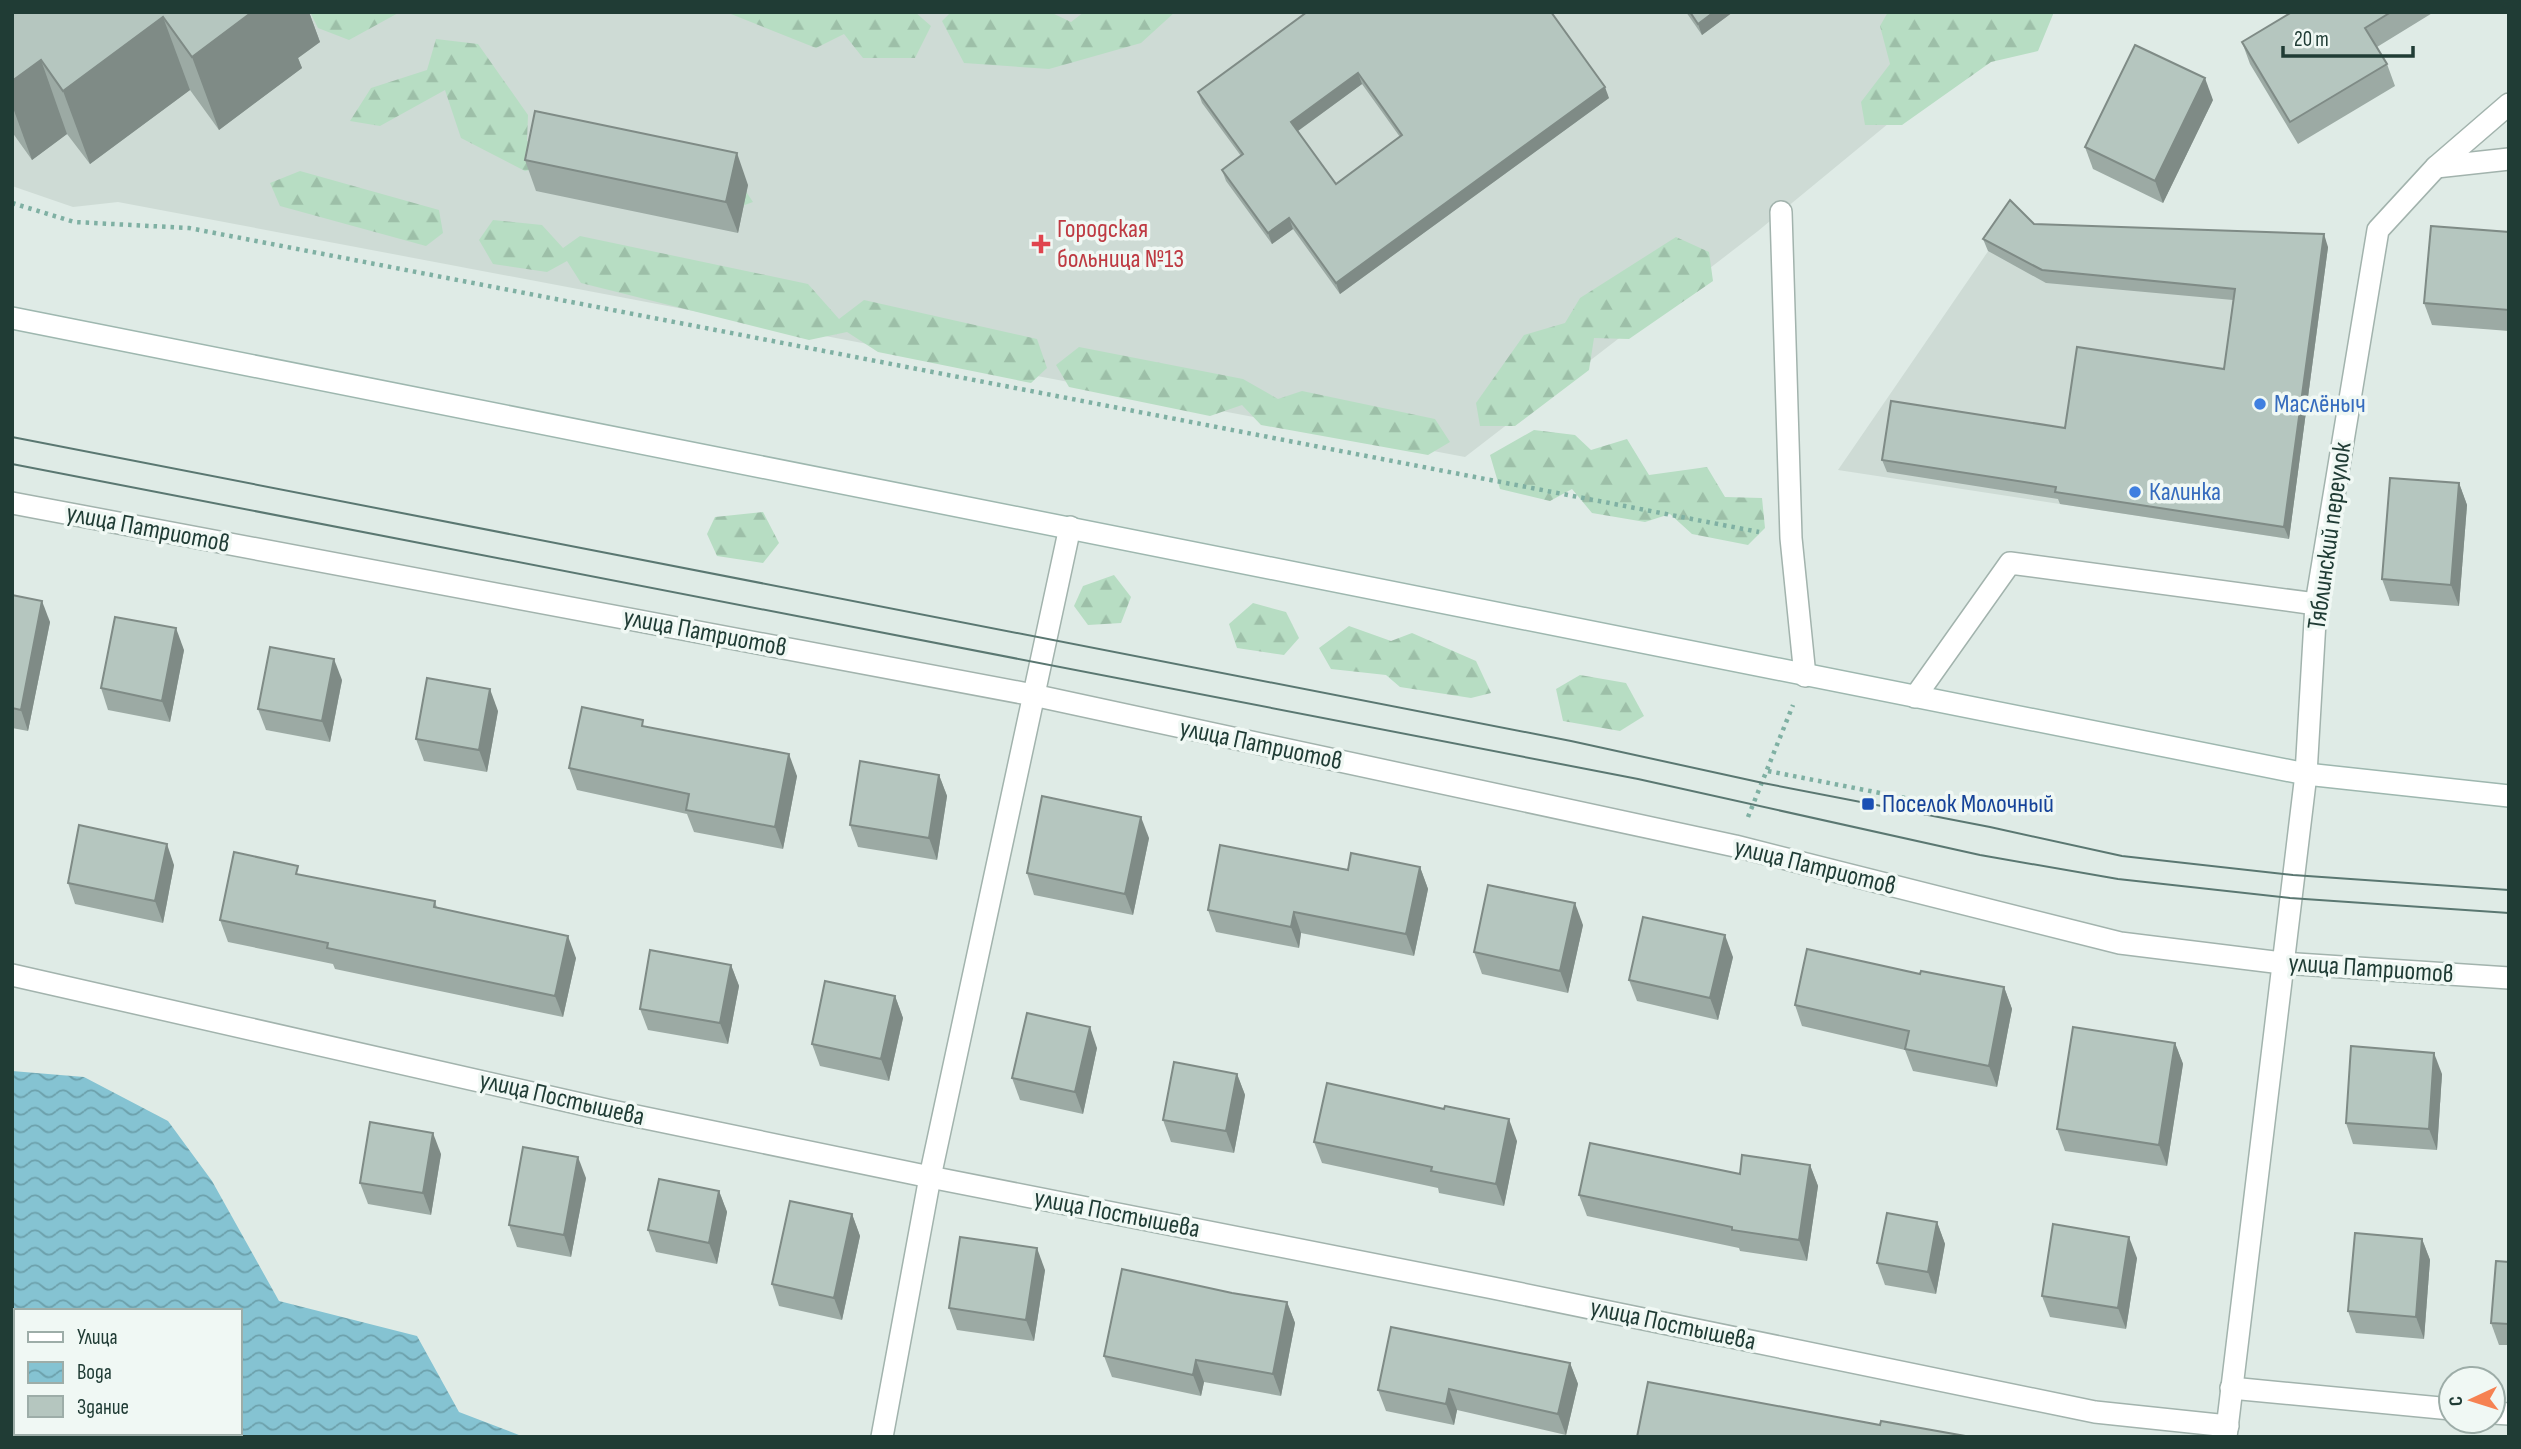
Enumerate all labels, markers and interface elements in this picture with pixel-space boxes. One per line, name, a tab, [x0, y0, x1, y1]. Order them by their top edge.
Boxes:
scale bar	[2283, 14, 2412, 58]
text: 20 m	[2294, 27, 2329, 52]
place label: Городская больница №13	[1057, 214, 1184, 275]
marker: Городская больница №13	[1031, 234, 1051, 254]
place label: Маслёныч	[2274, 389, 2366, 420]
marker: Маслёныч	[2252, 396, 2268, 412]
street label: Тяблинский переулок	[2302, 440, 2359, 632]
place label: Калинка	[2149, 477, 2221, 508]
marker: Калинка	[2127, 484, 2143, 500]
street label: улица Патриотов	[64, 498, 232, 560]
street label: улица Патриотов	[621, 602, 789, 664]
street label: улица Патриотов	[1177, 713, 1345, 777]
place label: Поселок Молочный	[1882, 789, 2054, 820]
marker: Поселок Молочный	[1860, 796, 1876, 812]
street label: улица Патриотов	[1731, 832, 1899, 902]
street label: улица Патриотов	[2287, 948, 2455, 990]
street label: улица Постышева	[477, 1065, 647, 1133]
street label: улица Постышева	[1031, 1183, 1203, 1245]
street label: улица Постышева	[1587, 1292, 1759, 1358]
legend	[14, 1309, 242, 1435]
text: Улица	[77, 1325, 118, 1350]
text: Вода	[77, 1360, 112, 1385]
north arrow	[2437, 1365, 2507, 1435]
text: Здание	[77, 1395, 129, 1420]
text: С	[2445, 1395, 2468, 1407]

